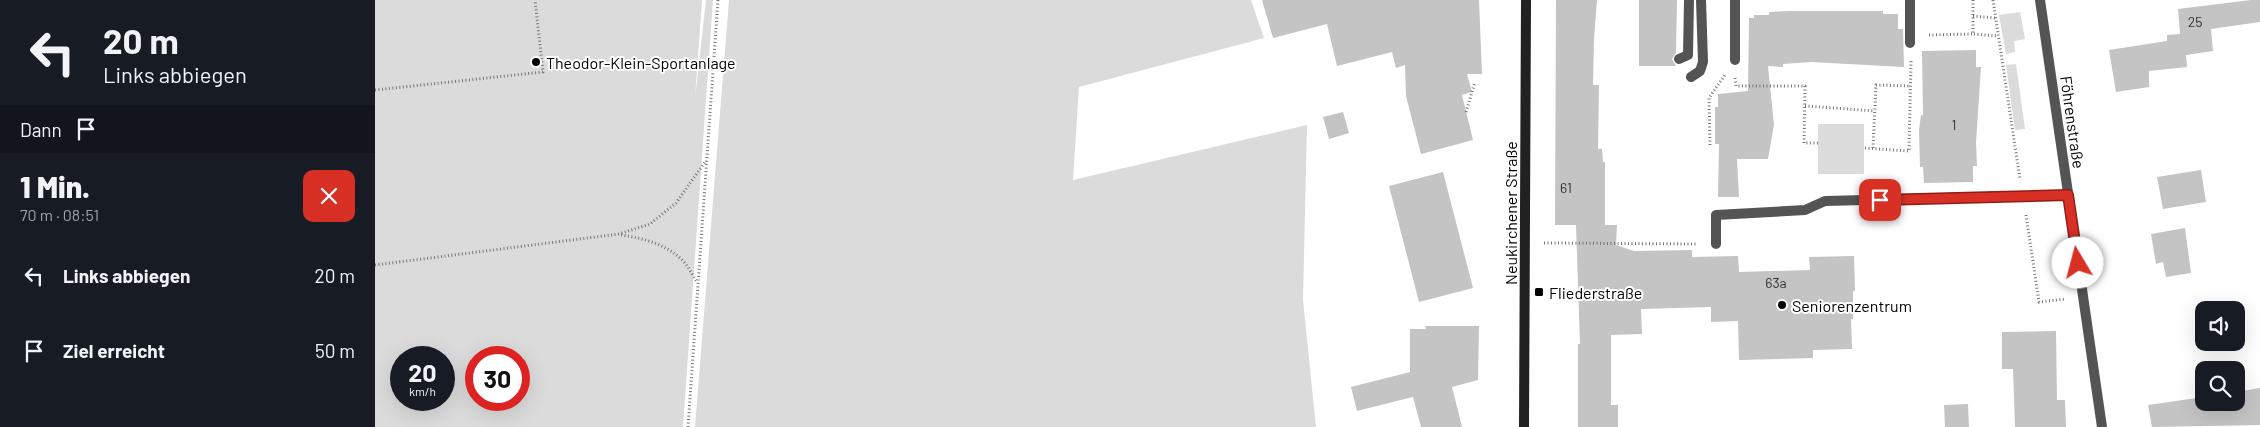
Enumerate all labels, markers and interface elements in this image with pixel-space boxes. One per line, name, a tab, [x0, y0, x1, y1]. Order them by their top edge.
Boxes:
house number: 25	[2188, 13, 2202, 30]
text: 20 m	[103, 19, 179, 61]
icon: left	[20, 20, 85, 85]
place label: Theodor-Klein-Sportanlage	[546, 53, 736, 72]
marker: Theodor-Klein-Sportanlage	[530, 56, 542, 68]
text: Links abbiegen	[103, 61, 247, 87]
street label: Föhrenstraße	[2057, 74, 2089, 170]
icon: arrive	[72, 115, 100, 143]
house number: 1	[1952, 116, 1956, 133]
text: Dann	[20, 118, 62, 141]
street label: Neukirchener Straße	[1501, 141, 1520, 285]
text: 1 Min.	[20, 168, 90, 204]
button: close	[303, 170, 355, 222]
house number: 61	[1560, 179, 1572, 196]
pin	[1859, 179, 1901, 221]
icon: arrive	[1866, 186, 1894, 214]
text: 70 m · 08:51	[20, 205, 99, 224]
position arrow	[2051, 236, 2103, 288]
icon: left	[20, 262, 48, 290]
text: Links abbiegen	[63, 264, 190, 287]
text: 20 m	[315, 264, 355, 287]
house number: 63a	[1765, 274, 1787, 291]
place label: Fliederstraße	[1549, 283, 1642, 302]
marker: Fliederstraße	[1533, 286, 1545, 298]
place label: Seniorenzentrum	[1792, 296, 1912, 315]
marker: Seniorenzentrum	[1776, 299, 1788, 311]
map controls	[2195, 301, 2245, 411]
button: sound	[2195, 301, 2245, 351]
icon: arrive	[20, 337, 48, 365]
text: Ziel erreicht	[63, 339, 165, 362]
text: 50 m	[315, 339, 355, 362]
speed limit sign: 30	[465, 346, 530, 411]
text: 20	[408, 357, 437, 387]
button: search	[2195, 361, 2245, 411]
text: km/h	[409, 384, 436, 398]

